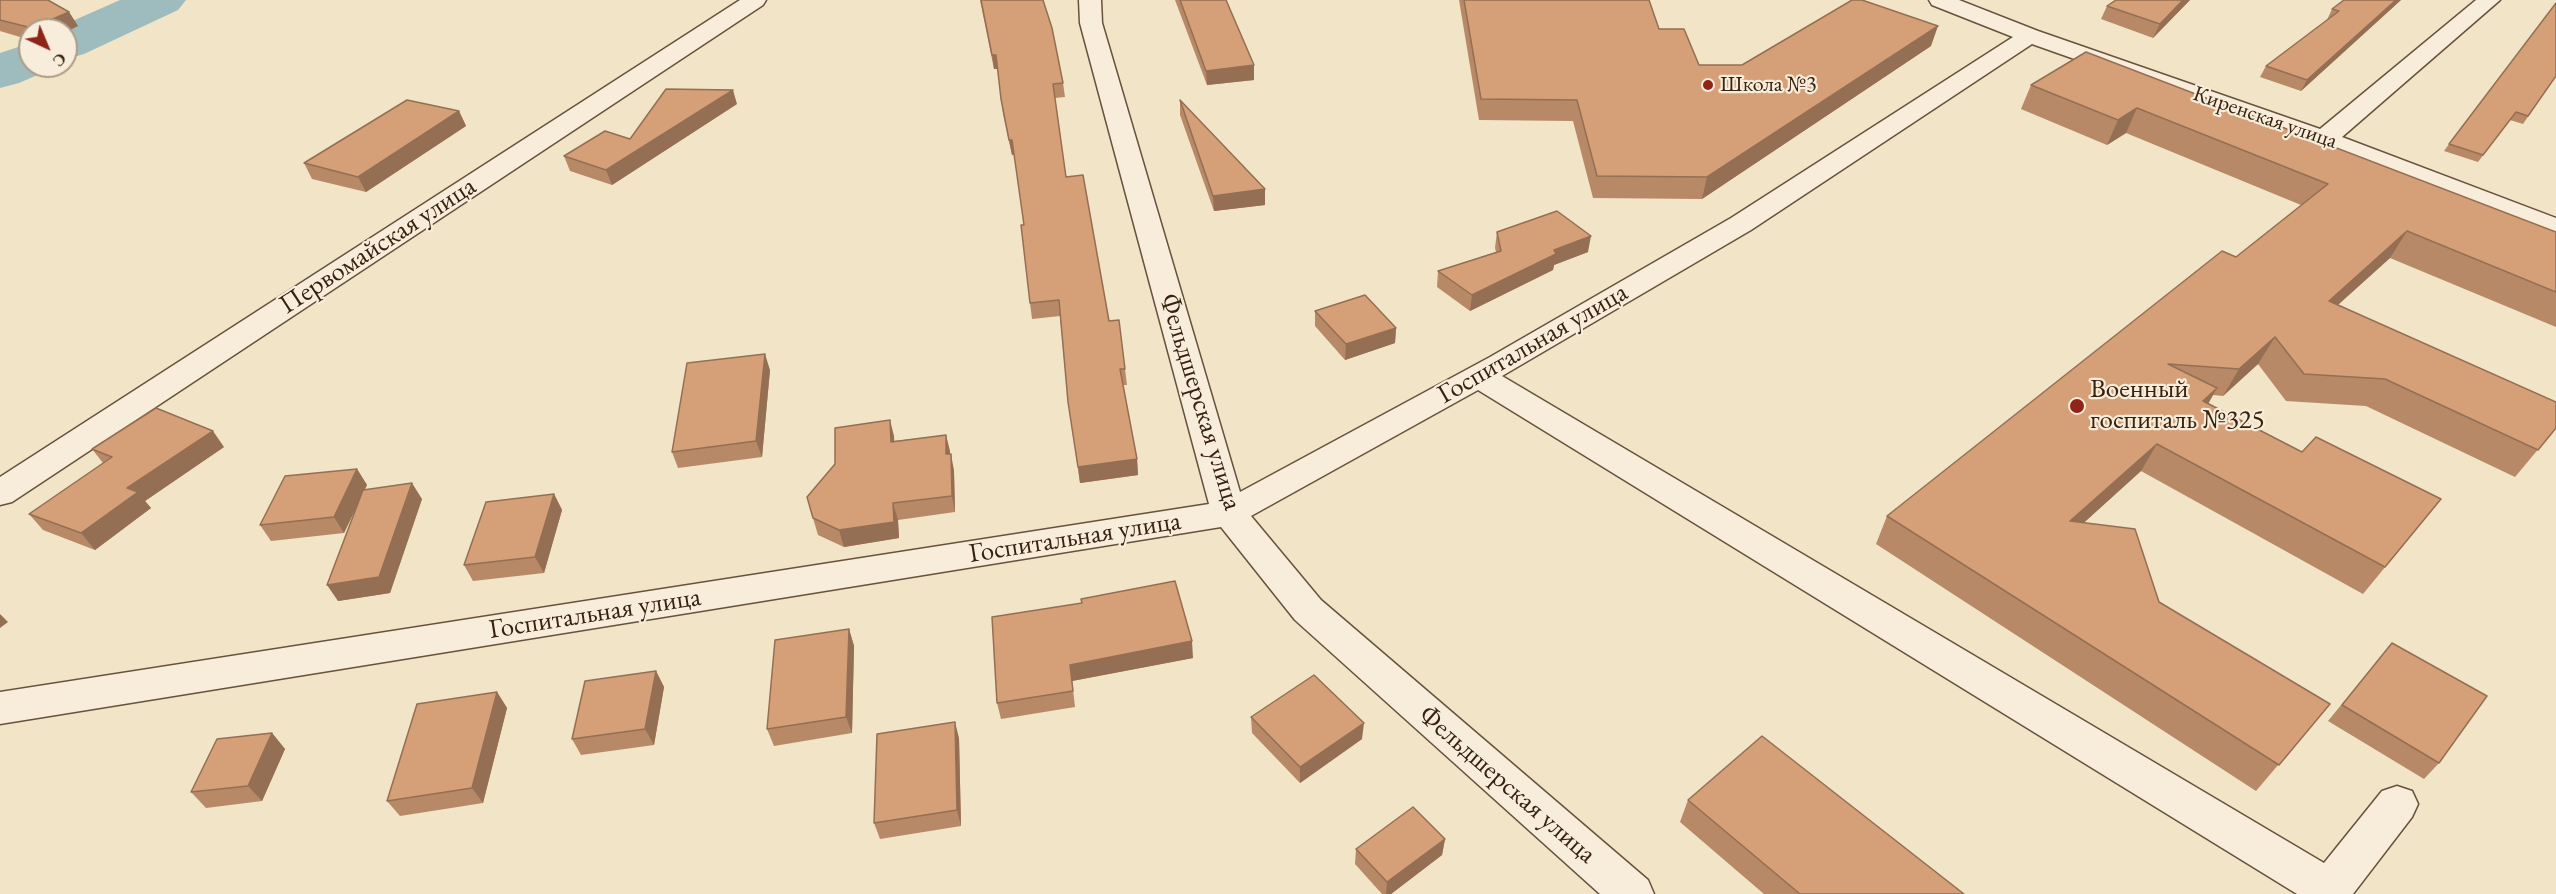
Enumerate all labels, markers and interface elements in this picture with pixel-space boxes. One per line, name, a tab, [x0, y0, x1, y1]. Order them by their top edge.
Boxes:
north arrow	[18, 18, 78, 78]
text: С	[48, 48, 71, 71]
place label: Школа №3	[1720, 72, 1817, 98]
marker: Школа №3	[1701, 78, 1715, 92]
street label: Киренская улица	[2189, 81, 2341, 155]
street label: Первомайская улица	[274, 170, 482, 322]
street label: Госпитальная улица	[1432, 276, 1634, 412]
street label: Фельдшерская улица	[1152, 290, 1248, 514]
place label: Военный госпиталь №325	[2090, 374, 2265, 437]
marker: Военный госпиталь №325	[2068, 397, 2086, 415]
street label: Госпитальная улица	[967, 505, 1183, 571]
street label: Госпитальная улица	[487, 581, 703, 647]
street label: Фельдшерская улица	[1412, 699, 1602, 871]

